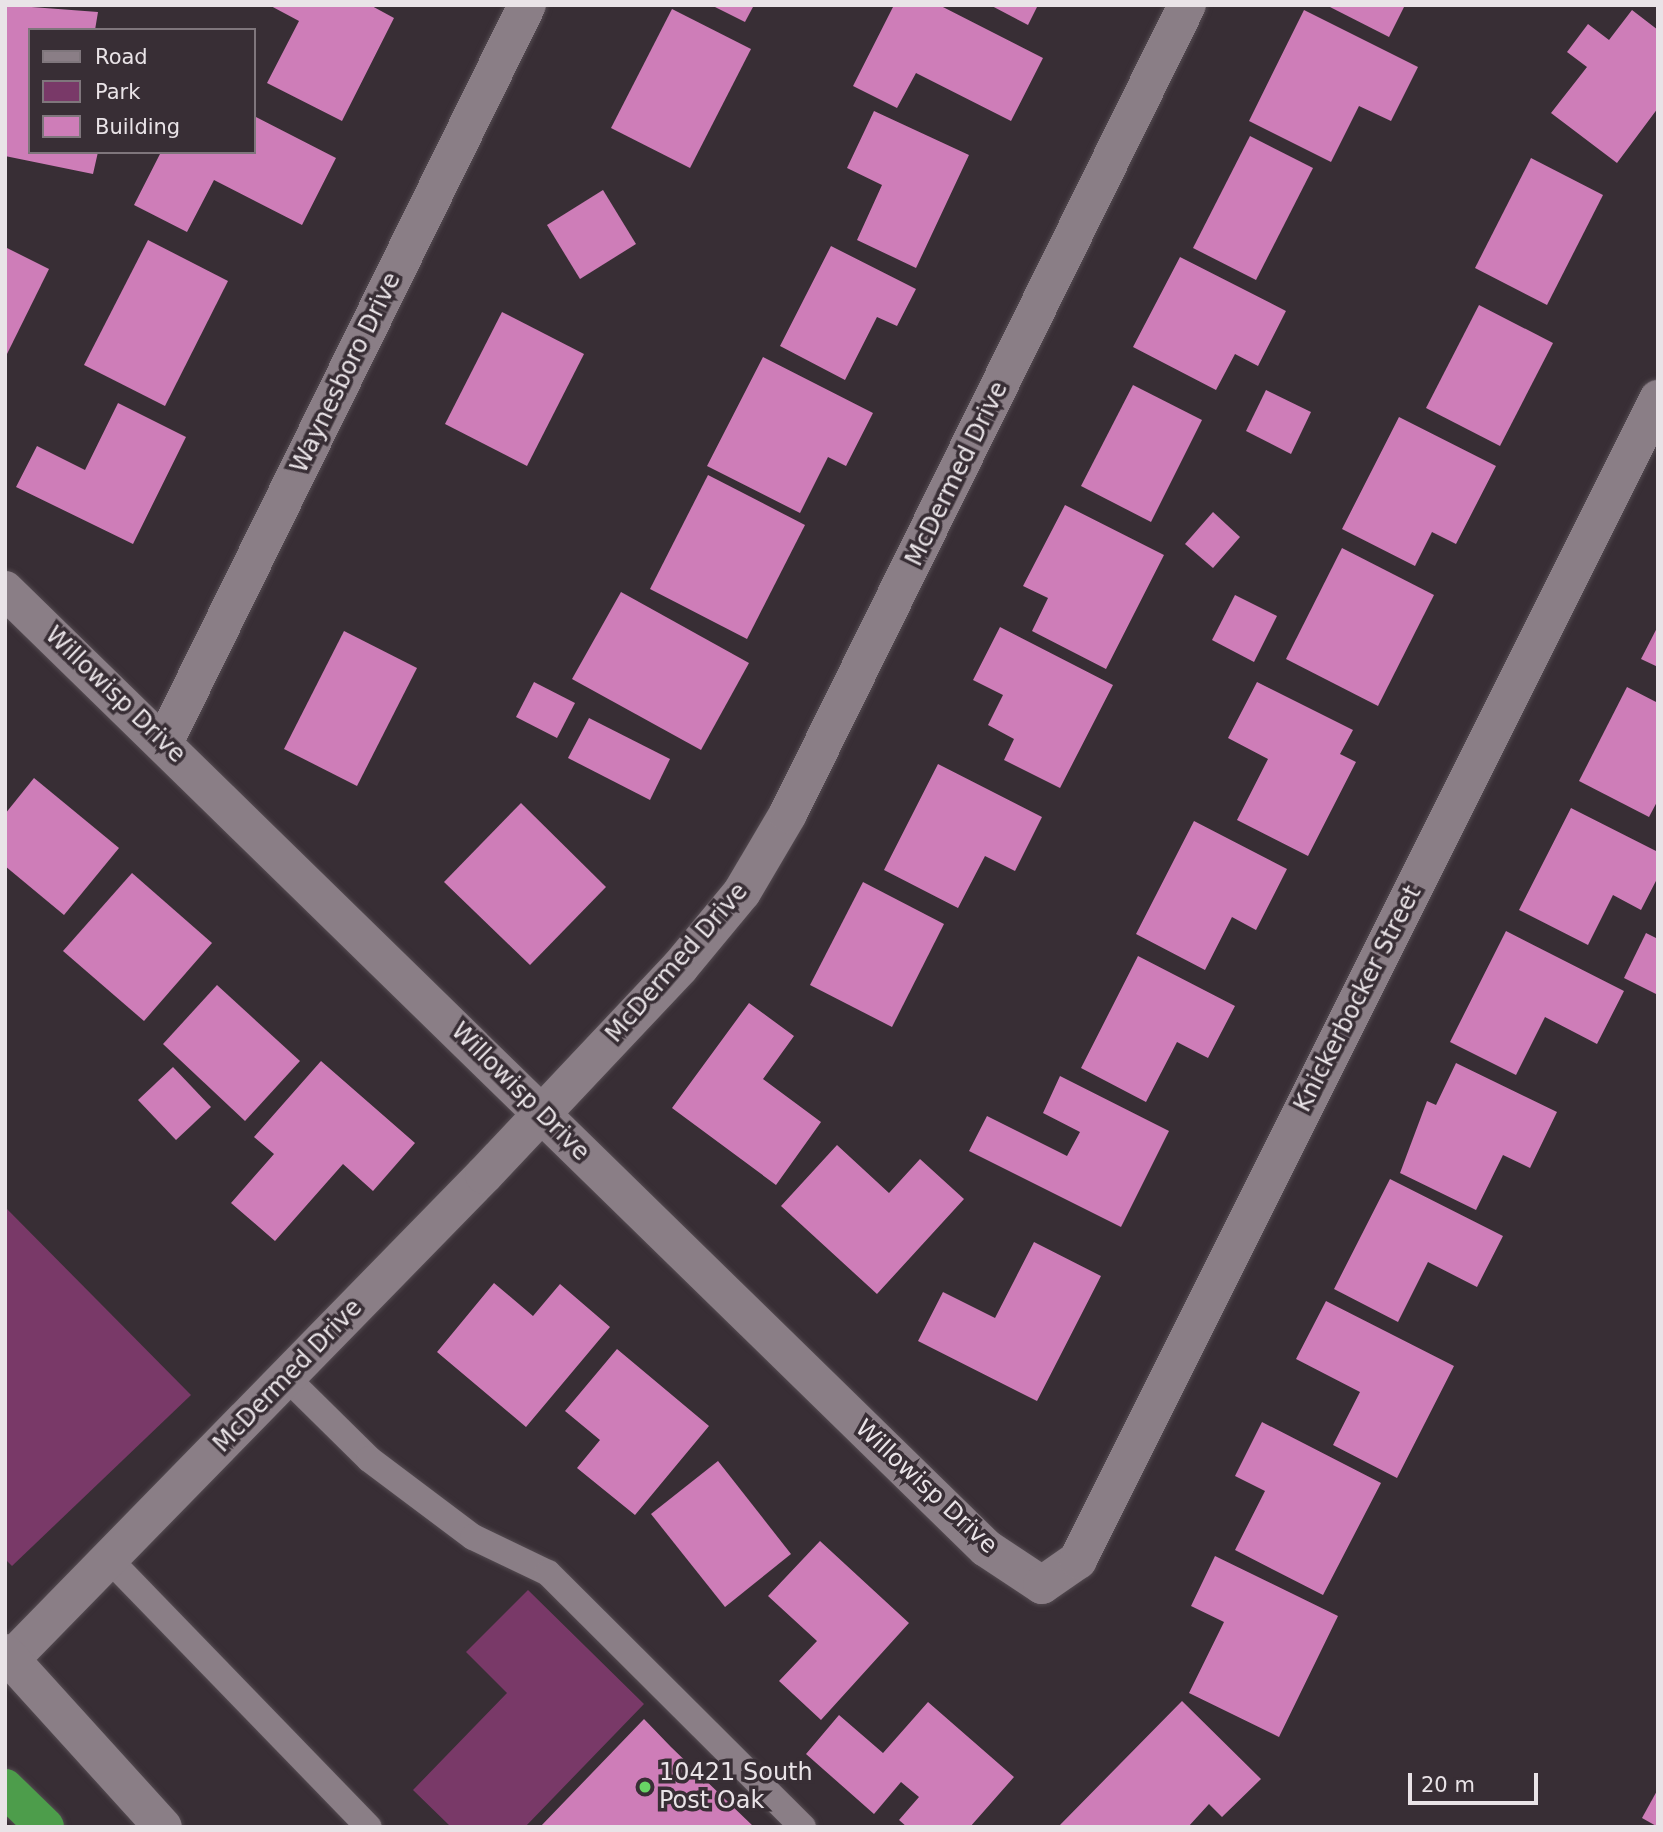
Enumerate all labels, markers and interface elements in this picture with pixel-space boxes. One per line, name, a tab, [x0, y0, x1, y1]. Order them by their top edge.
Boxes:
legend	[28, 28, 256, 154]
text: Road	[95, 45, 148, 69]
text: Park	[95, 80, 140, 104]
text: Building	[95, 115, 180, 139]
street label: Waynesboro Drive	[285, 268, 407, 478]
street label: McDermed Drive	[900, 377, 1014, 571]
street label: Willowisp Drive	[39, 621, 191, 769]
street label: McDermed Drive	[600, 877, 754, 1049]
street label: Knickerbocker Street	[1288, 881, 1428, 1117]
street label: Willowisp Drive	[445, 1017, 595, 1167]
street label: McDermed Drive	[208, 1293, 368, 1459]
street label: Willowisp Drive	[849, 1414, 1003, 1560]
scale bar	[1411, 1758, 1540, 1802]
place label: 10421 South Post Oak	[659, 1759, 813, 1815]
text: 20 m	[1421, 1773, 1475, 1797]
marker: 10421 South Post Oak	[637, 1779, 653, 1795]

